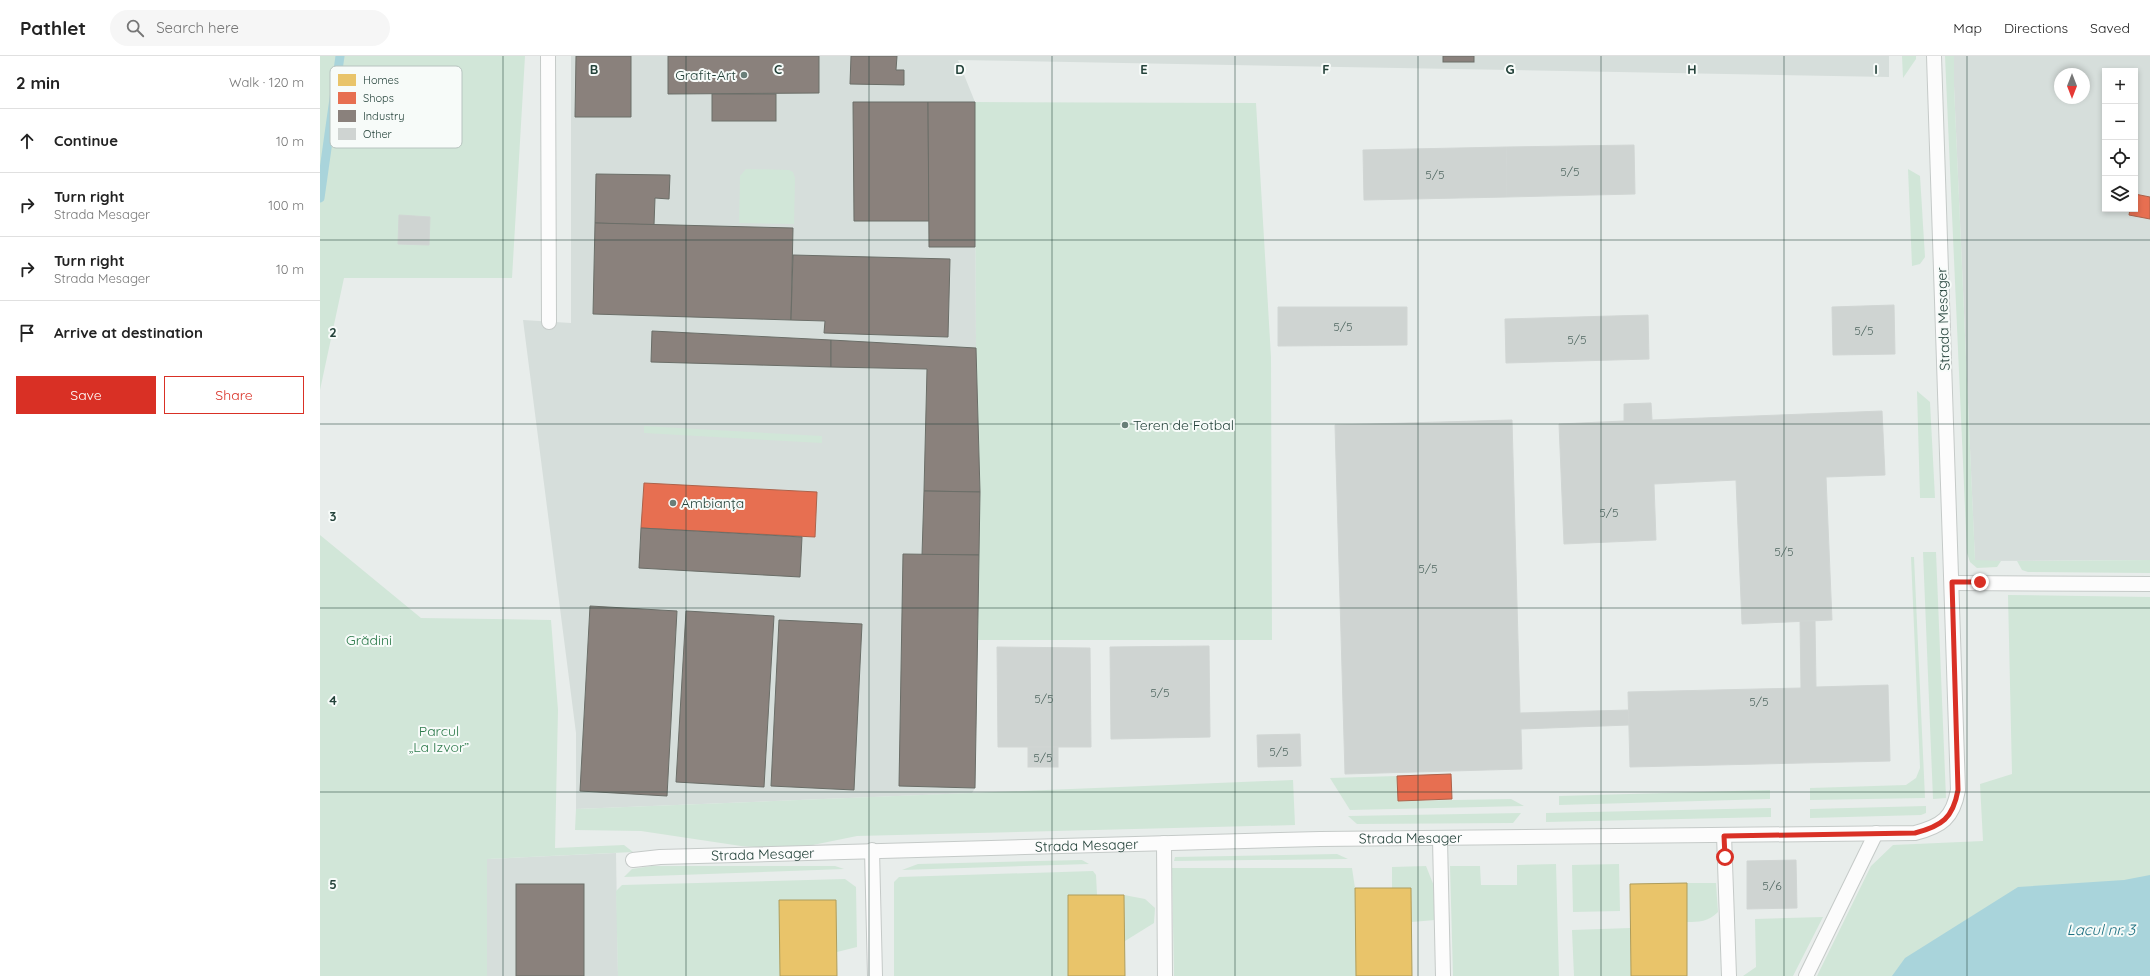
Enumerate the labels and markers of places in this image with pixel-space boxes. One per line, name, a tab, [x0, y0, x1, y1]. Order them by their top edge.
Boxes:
place label: Grafit-Art	[675, 66, 736, 84]
marker: Grafit-Art	[739, 70, 749, 80]
place label: Teren de Fotbal	[1133, 416, 1234, 434]
marker: Teren de Fotbal	[1120, 420, 1130, 430]
place label: Ambianța	[681, 494, 744, 512]
marker: Ambianța	[668, 498, 678, 508]

